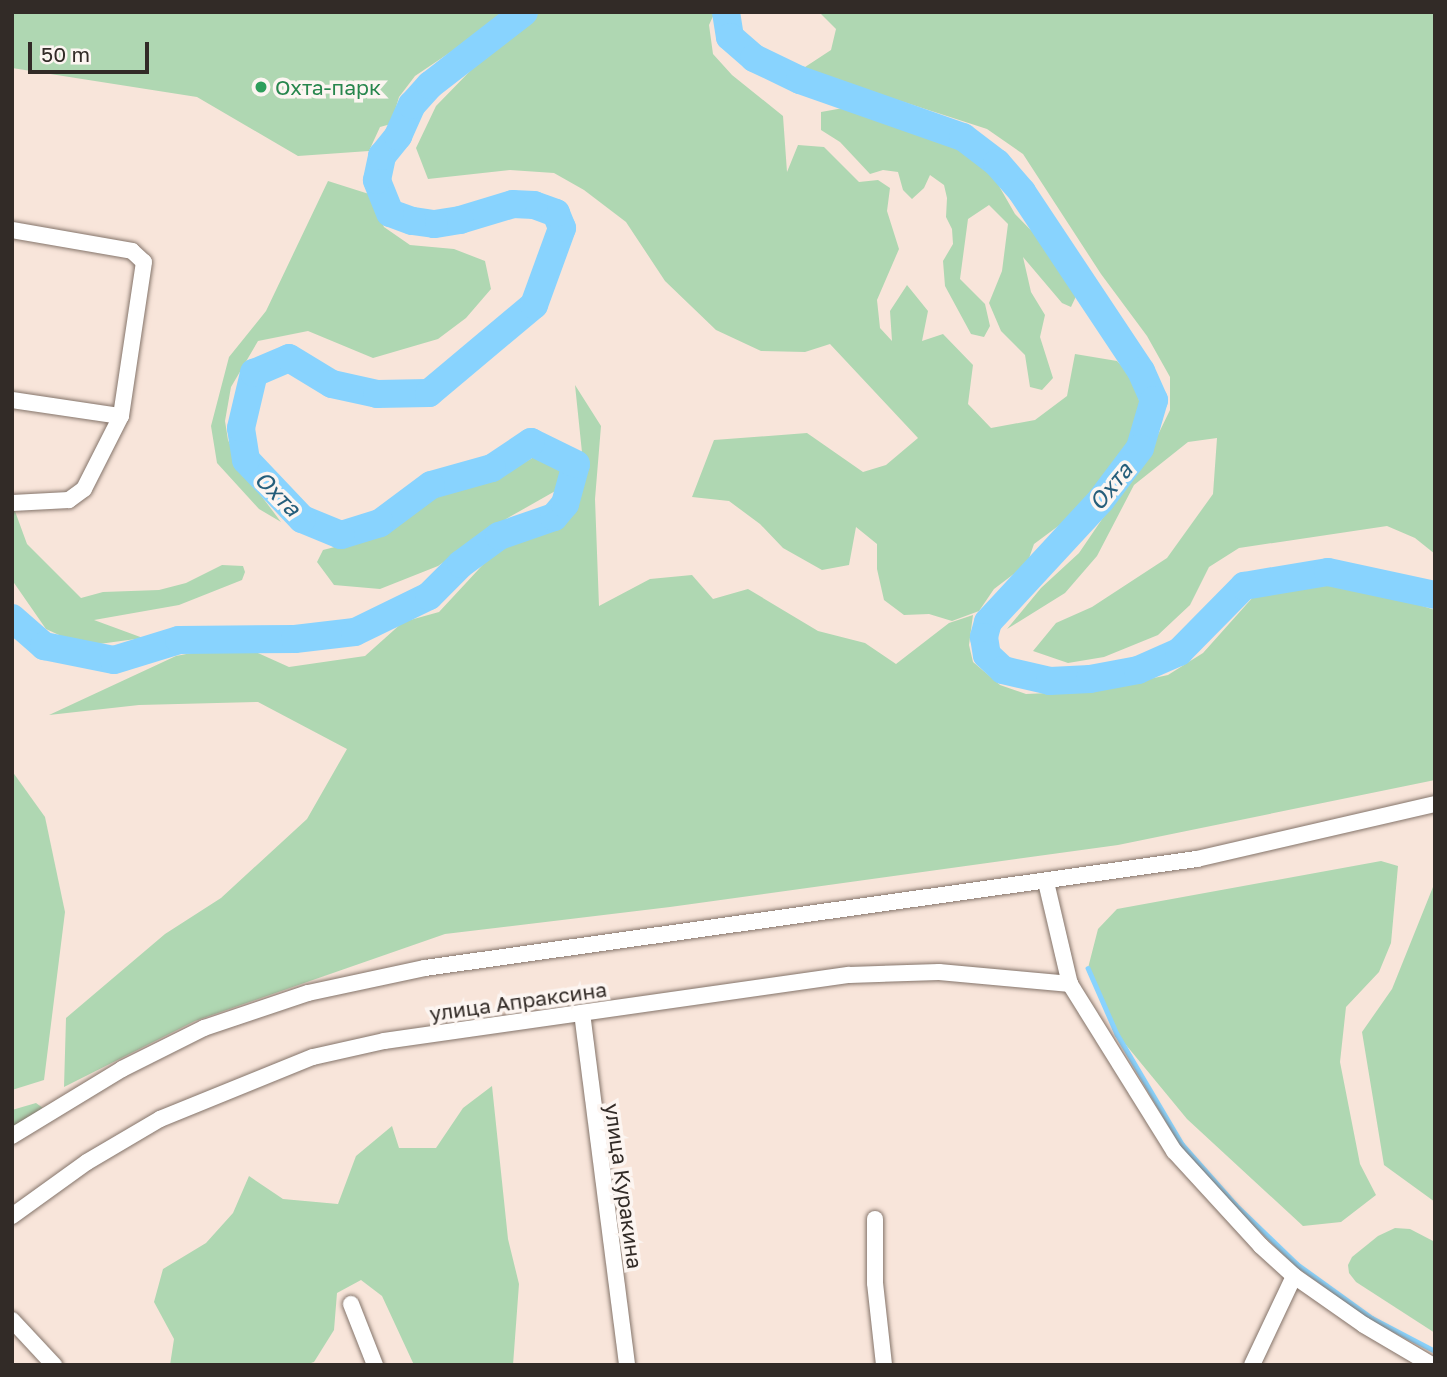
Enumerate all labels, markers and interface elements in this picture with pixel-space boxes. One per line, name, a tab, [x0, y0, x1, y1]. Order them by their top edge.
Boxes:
scale bar	[32, 28, 152, 72]
text: 50 m	[41, 41, 90, 67]
place label: Охта-парк	[275, 74, 381, 100]
marker: Охта-парк	[253, 79, 269, 95]
water label: Охта	[1083, 457, 1137, 515]
water label: Охта	[249, 464, 307, 522]
street label: улица Апраксина	[428, 976, 608, 1026]
street label: улица Куракина	[600, 1102, 648, 1270]

